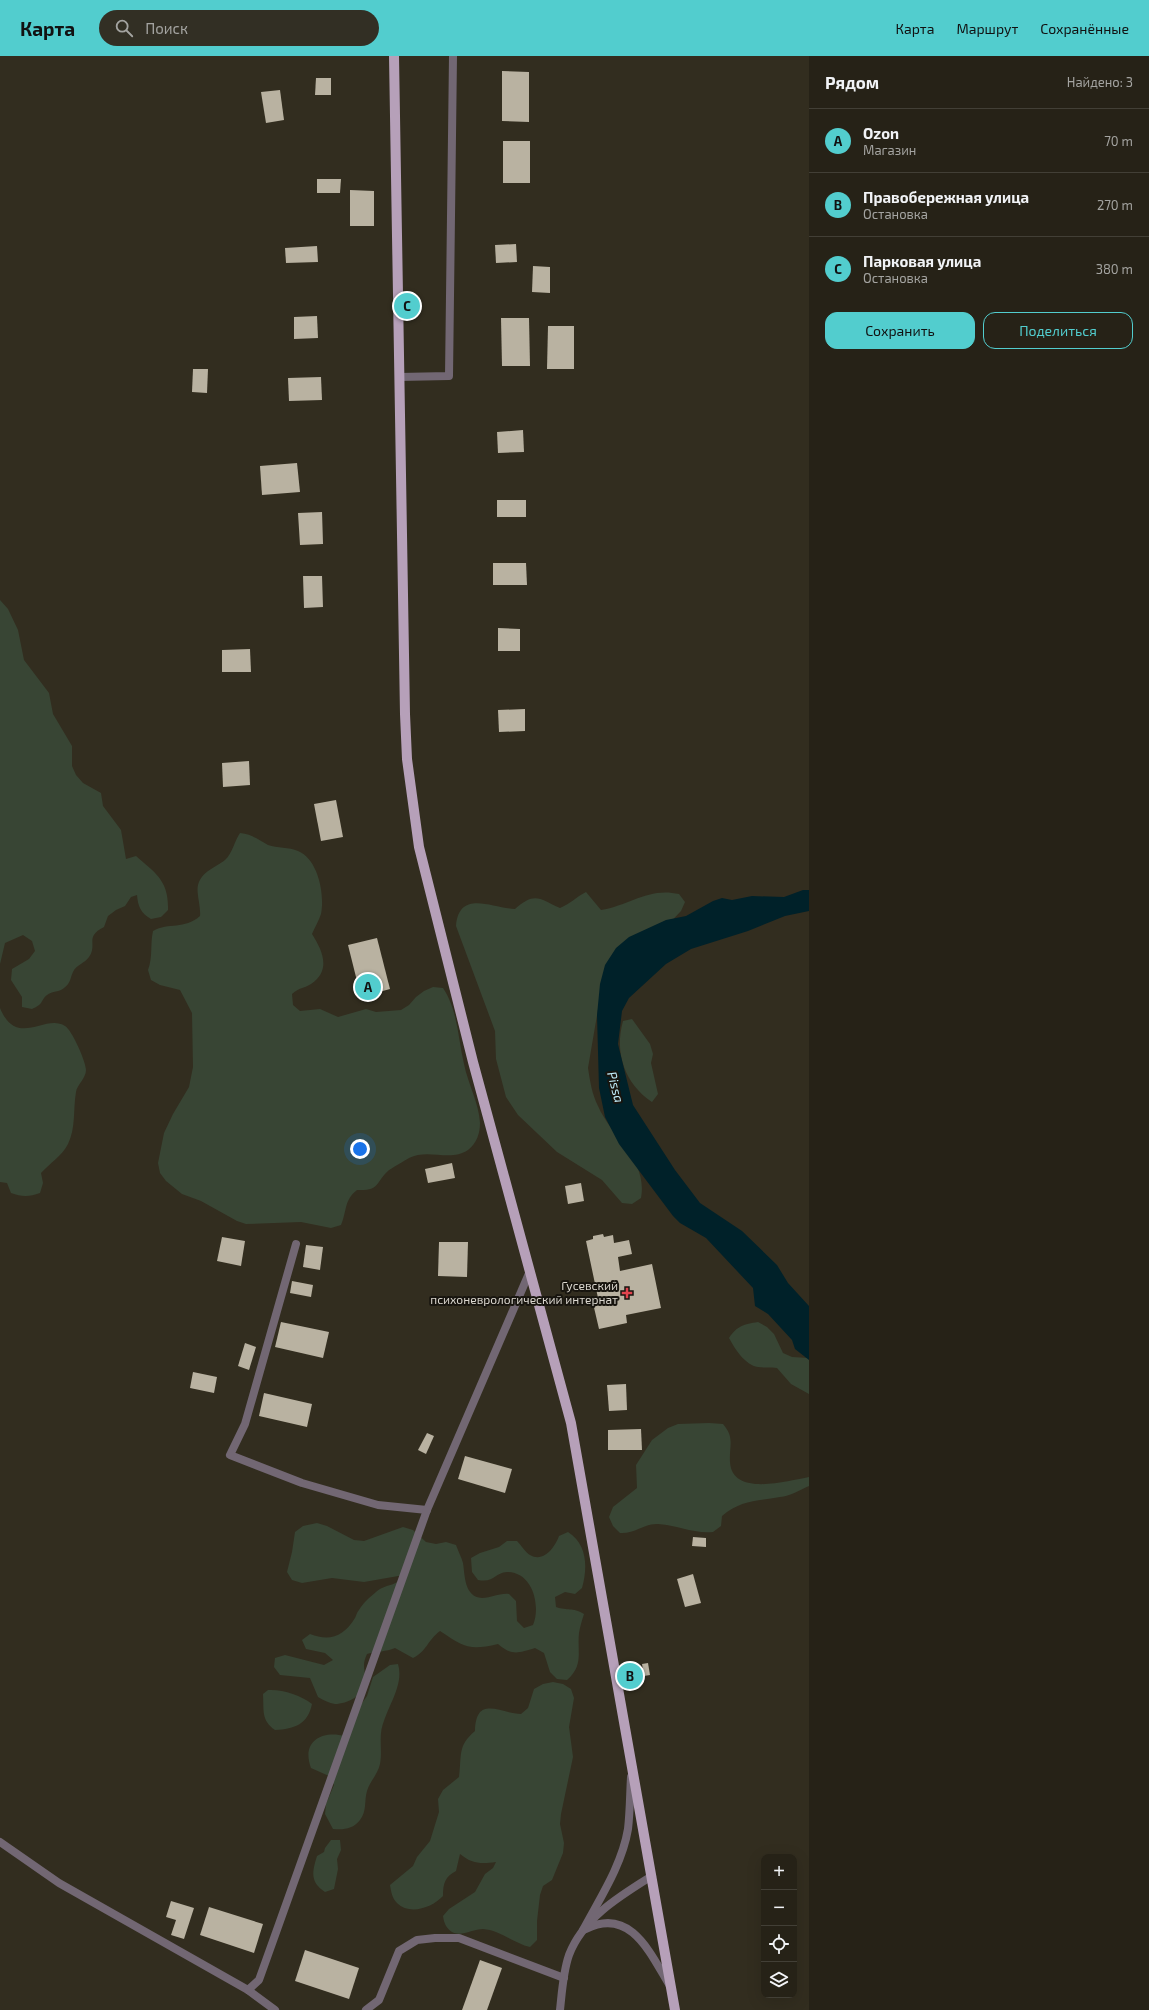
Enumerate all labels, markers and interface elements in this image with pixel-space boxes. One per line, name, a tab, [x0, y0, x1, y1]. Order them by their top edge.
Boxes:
search box	[99, 10, 379, 46]
text: Карта	[20, 17, 75, 40]
icon: search	[113, 17, 135, 39]
text: Поиск	[145, 19, 188, 37]
text: Карта	[896, 20, 934, 37]
text: Маршрут	[956, 20, 1018, 37]
text: Сохранённые	[1040, 20, 1129, 37]
text: Рядом	[825, 72, 879, 92]
text: Найдено: 3	[1067, 74, 1133, 90]
text: Ozon	[863, 124, 899, 142]
text: A	[834, 133, 842, 149]
text: 70 m	[1104, 133, 1133, 149]
text: Магазин	[863, 142, 916, 158]
text: Правобережная улица	[863, 188, 1029, 206]
text: B	[834, 197, 842, 213]
text: 270 m	[1097, 197, 1133, 213]
text: Остановка	[863, 206, 928, 222]
text: Парковая улица	[863, 252, 981, 270]
text: C	[834, 261, 842, 277]
text: 380 m	[1096, 261, 1133, 277]
text: Остановка	[863, 270, 928, 286]
pin: C	[394, 291, 420, 321]
button: Сохранить	[825, 312, 975, 349]
button: Поделиться	[983, 312, 1133, 349]
pin: A	[355, 972, 381, 1002]
water label: Pissa	[604, 1070, 628, 1104]
your location	[350, 1139, 370, 1159]
place label: Гусевский психоневрологический интернат	[430, 1278, 618, 1306]
marker: Гусевский психоневрологический интернат	[621, 1287, 633, 1299]
pin: B	[617, 1661, 643, 1691]
map controls	[761, 1854, 797, 1998]
button: +	[761, 1854, 797, 1890]
button: −	[761, 1890, 797, 1926]
button: locate	[761, 1926, 797, 1962]
button: layers	[761, 1962, 797, 1998]

